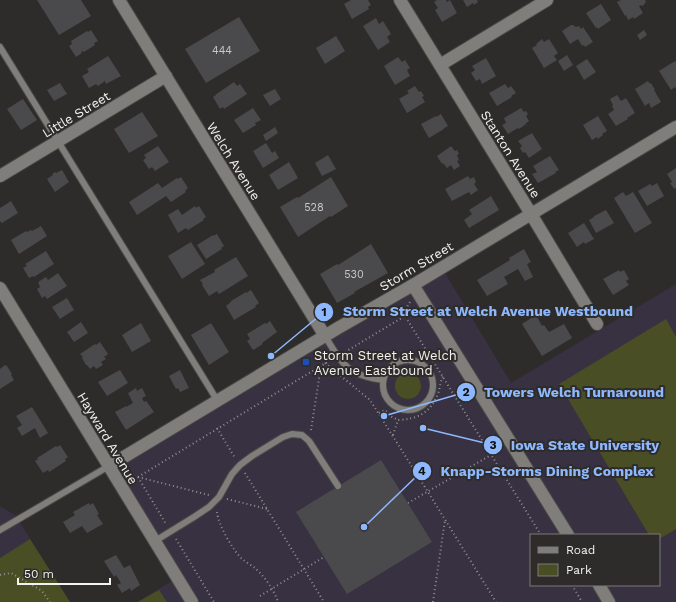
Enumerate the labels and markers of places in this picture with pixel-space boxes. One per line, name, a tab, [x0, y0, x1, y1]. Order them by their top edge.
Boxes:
callout: Storm Street at Welch Avenue Westbound	[314, 299, 641, 325]
place label: Storm Street at Welch Avenue Eastbound	[314, 348, 457, 378]
marker: Storm Street at Welch Avenue Eastbound	[301, 357, 311, 367]
callout: Towers Welch Turnaround	[456, 379, 672, 405]
callout: Iowa State University	[483, 432, 667, 458]
callout: Knapp-Storms Dining Complex	[412, 458, 661, 484]

